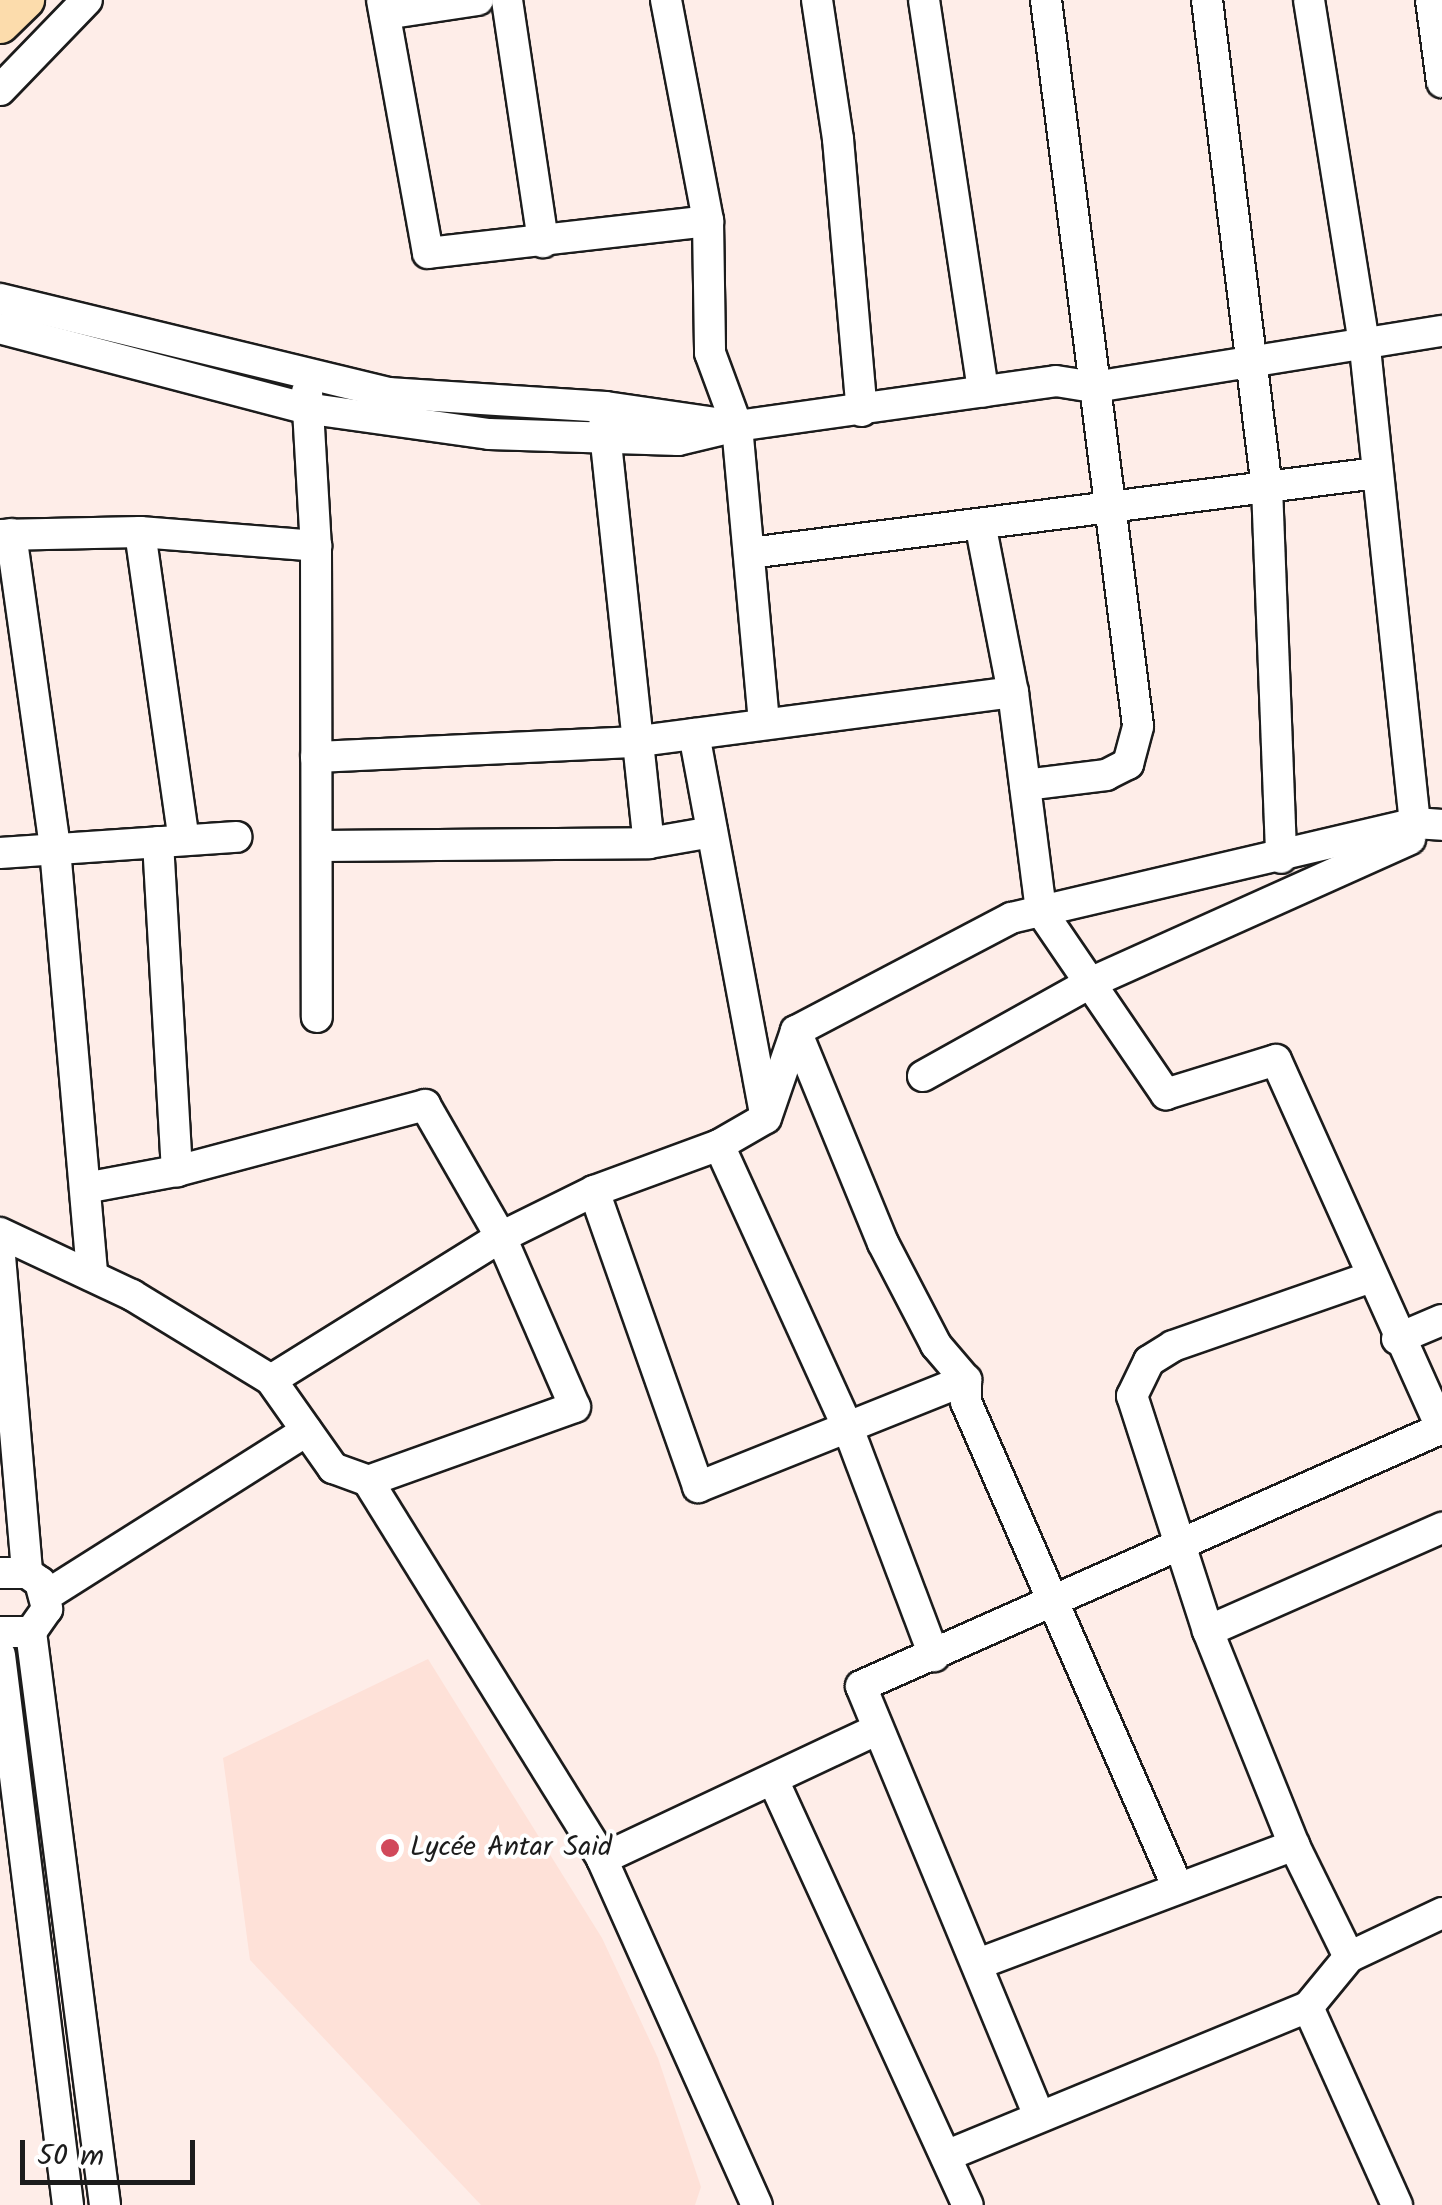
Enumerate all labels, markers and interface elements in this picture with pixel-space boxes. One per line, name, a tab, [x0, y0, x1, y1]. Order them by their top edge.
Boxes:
place label: Lycée Antar Said	[410, 1831, 612, 1865]
marker: Lycée Antar Said	[379, 1837, 401, 1859]
scale bar	[25, 2120, 200, 2182]
text: 50 m	[37, 2133, 104, 2181]

